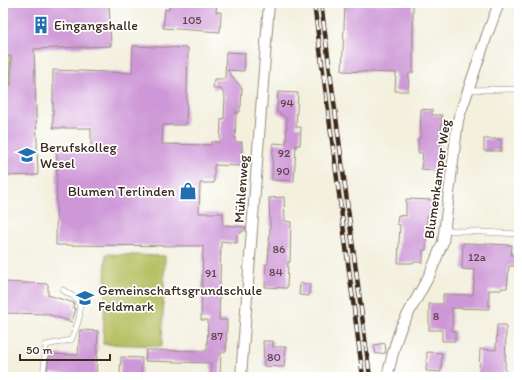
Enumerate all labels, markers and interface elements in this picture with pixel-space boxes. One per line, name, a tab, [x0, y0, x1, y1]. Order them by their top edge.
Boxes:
house number: 105	[182, 13, 202, 27]
building icon: Eingangshalle	[31, 15, 51, 35]
place label: Eingangshalle	[54, 17, 138, 34]
house number: 94	[280, 96, 294, 110]
street label: Blumenkamper Weg	[421, 117, 454, 240]
place label: Berufskolleg Wesel	[40, 139, 117, 172]
school or university icon: Berufskolleg Wesel	[17, 145, 37, 165]
house number: 92	[278, 146, 291, 160]
street label: Mühlenweg	[231, 154, 252, 224]
house number: 90	[276, 164, 290, 178]
shop icon: Blumen Terlinden	[178, 181, 198, 201]
place label: Blumen Terlinden	[68, 183, 176, 200]
house number: 86	[273, 242, 285, 256]
house number: 12a	[468, 250, 487, 264]
house number: 84	[269, 265, 283, 279]
house number: 91	[205, 266, 217, 280]
place label: Gemeinschaftsgrundschule Feldmark	[98, 282, 263, 315]
school or university icon: Gemeinschaftsgrundschule Feldmark	[75, 288, 95, 308]
house number: 8	[433, 309, 440, 323]
house number: 87	[211, 329, 223, 343]
scale bar	[20, 336, 110, 362]
text: 50 m	[26, 343, 52, 357]
house number: 80	[267, 350, 281, 364]

